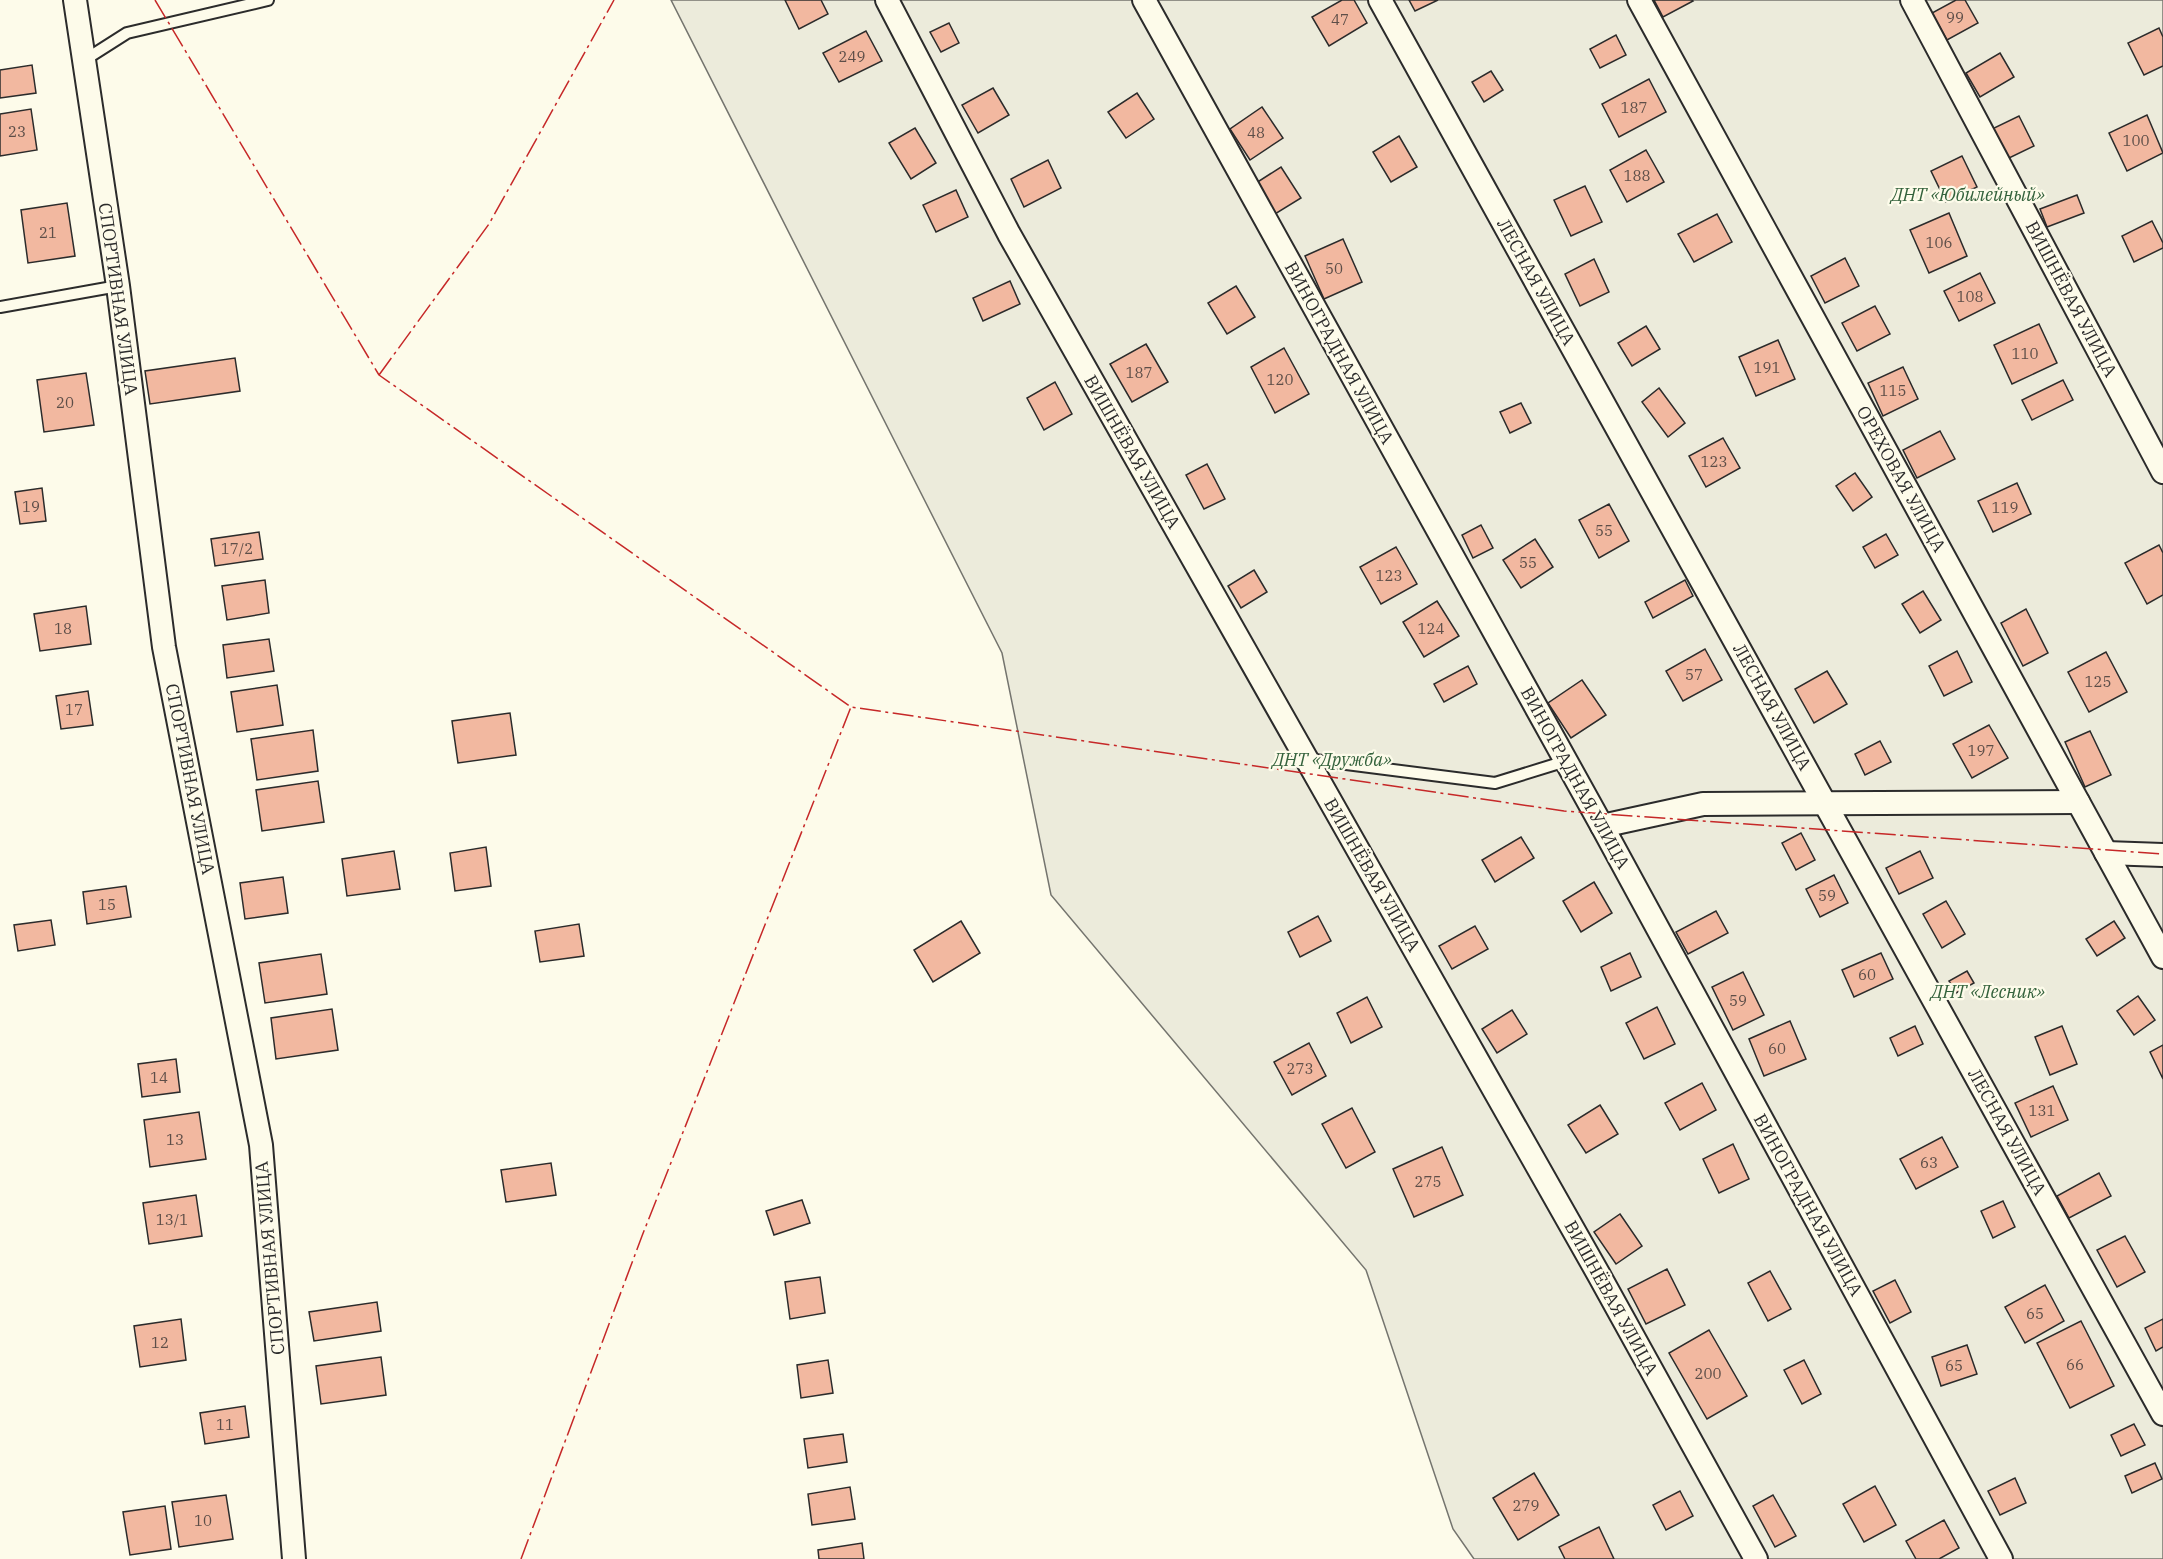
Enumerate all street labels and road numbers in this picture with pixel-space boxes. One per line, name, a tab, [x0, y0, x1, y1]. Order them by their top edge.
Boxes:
street label: СПОРТИВНАЯ УЛИЦА	[94, 201, 143, 397]
street label: ЛЕСНАЯ УЛИЦА	[1492, 214, 1581, 350]
street label: ВИШНЁВАЯ УЛИЦА	[2021, 217, 2123, 381]
street label: ВИНОГРАДНАЯ УЛИЦА	[1280, 258, 1399, 449]
street label: ВИШНЁВАЯ УЛИЦА	[1079, 371, 1186, 533]
street label: ОРЕХОВАЯ УЛИЦА	[1852, 401, 1952, 557]
street label: ЛЕСНАЯ УЛИЦА	[1728, 639, 1817, 775]
street label: СПОРТИВНАЯ УЛИЦА	[161, 681, 220, 877]
street label: ВИНОГРАДНАЯ УЛИЦА	[1516, 683, 1635, 874]
street label: ВИШНЁВАЯ УЛИЦА	[1319, 794, 1426, 956]
street label: ЛЕСНАЯ УЛИЦА	[1963, 1064, 2052, 1200]
street label: ВИНОГРАДНАЯ УЛИЦА	[1749, 1110, 1868, 1301]
street label: СПОРТИВНАЯ УЛИЦА	[250, 1160, 289, 1356]
street label: ВИШНЁВАЯ УЛИЦА	[1559, 1216, 1664, 1380]

